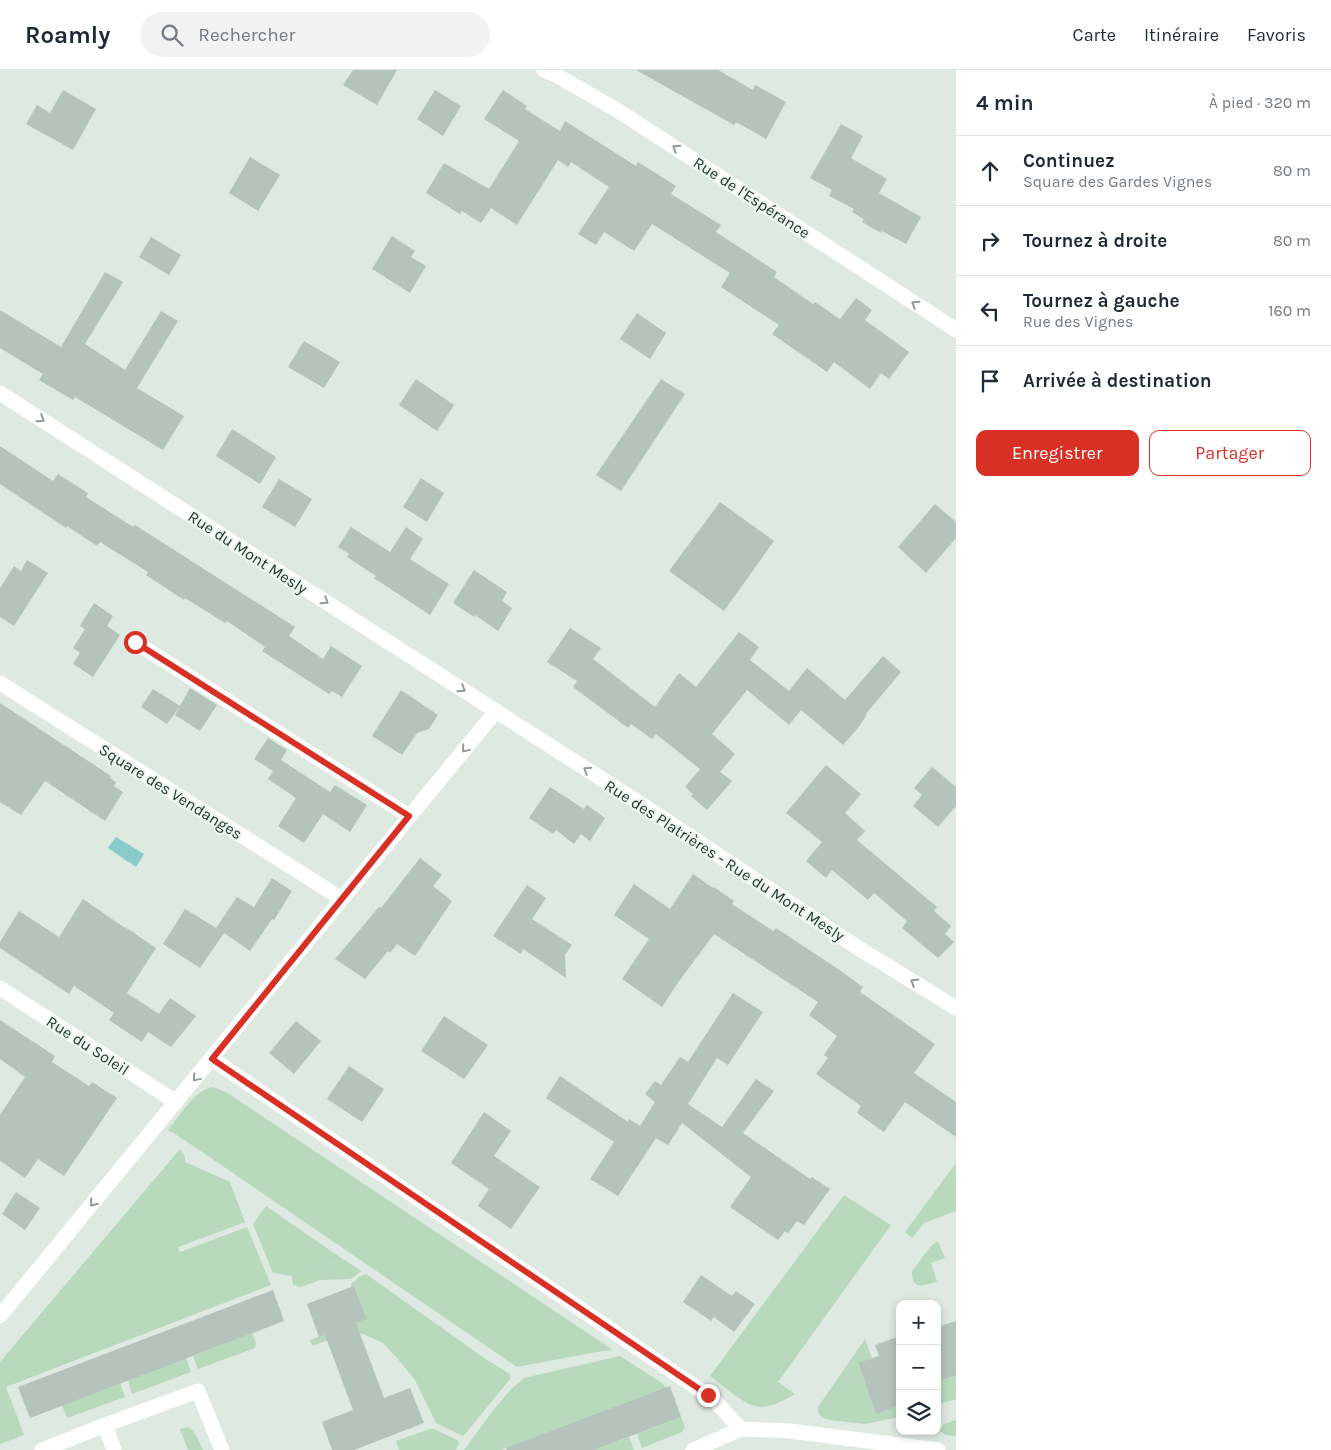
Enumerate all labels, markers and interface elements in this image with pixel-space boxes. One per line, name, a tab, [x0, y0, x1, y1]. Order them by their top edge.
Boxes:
search box	[140, 12, 490, 57]
text: Roamly	[25, 21, 110, 49]
icon: search	[158, 21, 186, 49]
text: Rechercher	[198, 24, 295, 46]
text: Carte	[1073, 24, 1116, 46]
text: Itinéraire	[1144, 24, 1219, 46]
text: Favoris	[1247, 24, 1306, 46]
text: 4 min	[976, 91, 1034, 115]
text: À pied · 320 m	[1209, 93, 1311, 112]
one-way arrow	[673, 145, 682, 155]
text: Continuez	[1023, 150, 1115, 172]
street label: Rue de l'Espérance	[690, 153, 814, 242]
icon: ahead	[976, 157, 1004, 185]
text: 80 m	[1273, 161, 1311, 180]
text: Square des Gardes Vignes	[1023, 172, 1212, 191]
icon: right	[976, 227, 1004, 255]
text: Tournez à droite	[1023, 230, 1167, 252]
text: 80 m	[1273, 231, 1311, 250]
text: Tournez à gauche	[1023, 290, 1180, 312]
icon: left	[976, 297, 1004, 325]
one-way arrow	[911, 301, 921, 310]
text: 160 m	[1268, 301, 1311, 320]
text: Rue des Vignes	[1023, 312, 1134, 331]
icon: arrive	[976, 367, 1004, 395]
text: Arrivée à destination	[1023, 370, 1212, 392]
one-way arrow	[35, 413, 45, 422]
button: Enregistrer	[976, 430, 1139, 476]
button: Partager	[1149, 430, 1311, 476]
street label: Rue du Mont Mesly	[185, 507, 311, 598]
one-way arrow	[320, 595, 329, 605]
route start	[124, 631, 147, 654]
one-way arrow	[456, 683, 465, 692]
street label: Square des Vendanges	[96, 740, 246, 843]
one-way arrow	[462, 743, 471, 752]
one-way arrow	[584, 767, 593, 776]
street label: Rue des Platrières - Rue du Mont Mesly	[601, 776, 849, 946]
one-way arrow	[911, 979, 920, 989]
street label: Rue du Soleil	[43, 1012, 133, 1079]
one-way arrow	[194, 1072, 202, 1081]
one-way arrow	[90, 1197, 98, 1206]
map controls	[896, 1300, 941, 1435]
button: +	[896, 1300, 941, 1345]
button: −	[896, 1345, 941, 1390]
route end	[697, 1384, 720, 1407]
button: layers	[896, 1390, 941, 1435]

